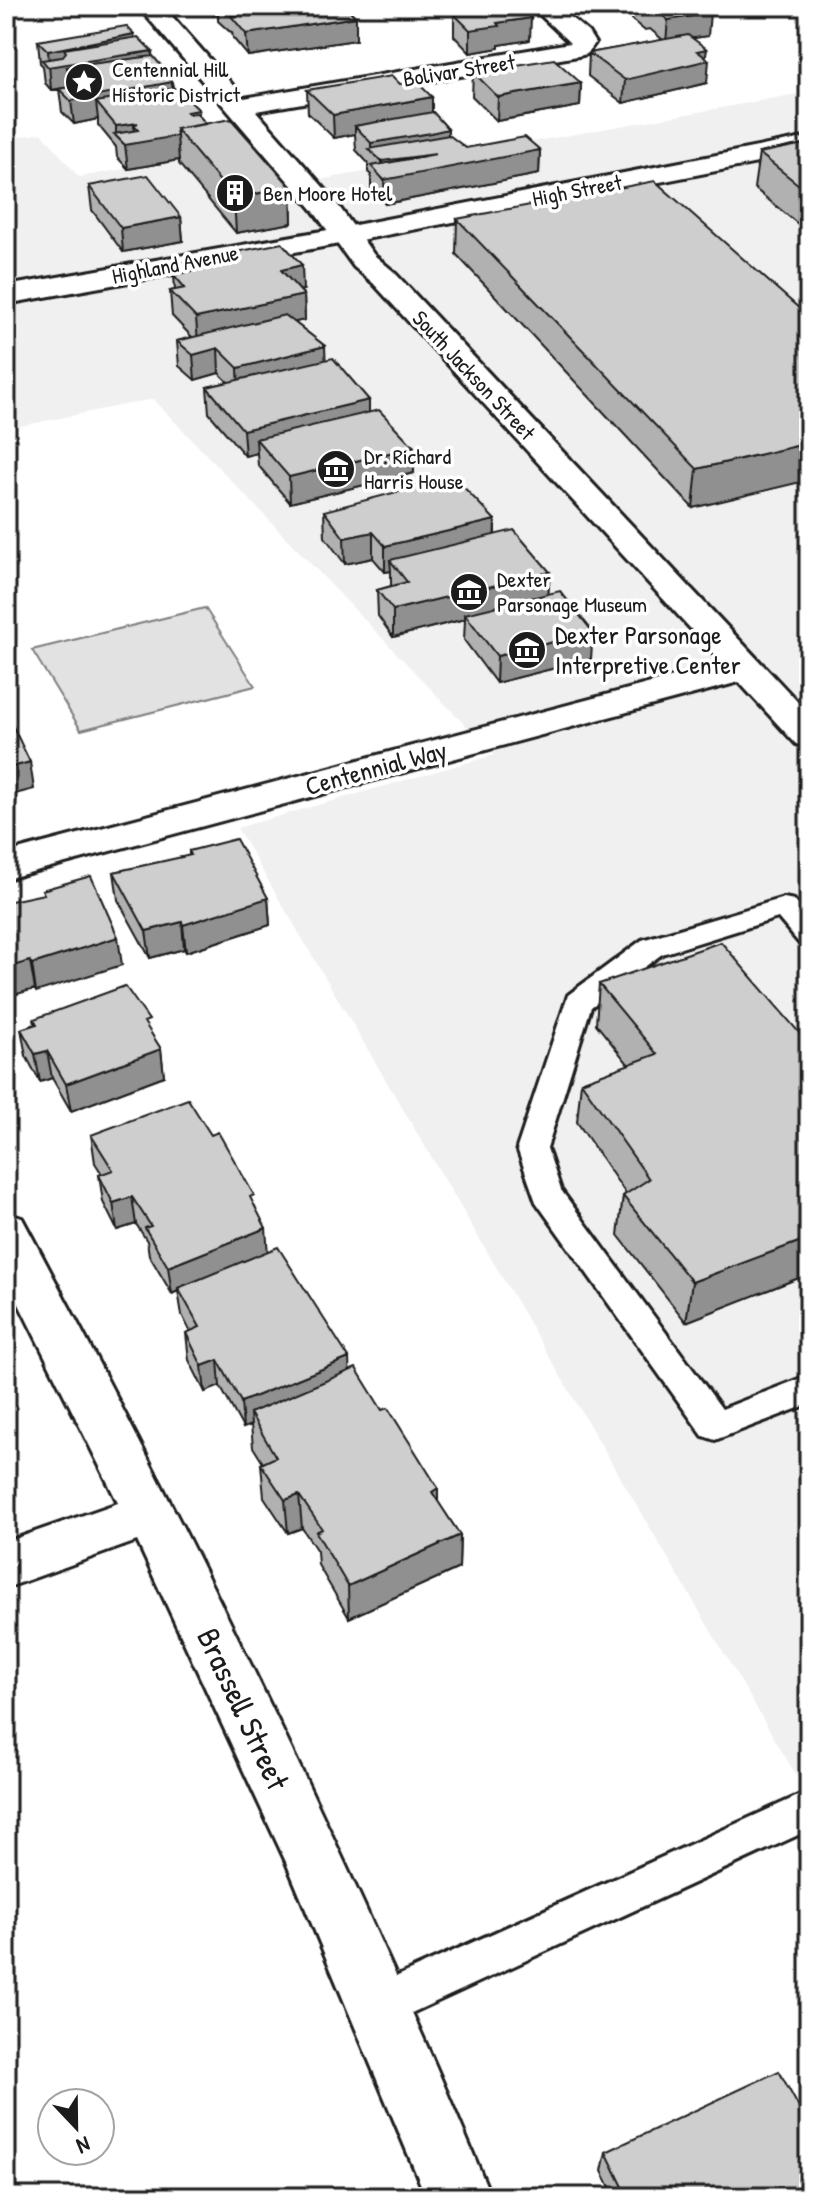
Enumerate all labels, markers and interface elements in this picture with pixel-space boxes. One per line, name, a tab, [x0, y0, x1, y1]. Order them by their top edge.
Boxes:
street label: Bolivar Street	[401, 46, 518, 94]
place label: Centennial Hill Historic District	[112, 54, 240, 109]
place icon: Centennial Hill Historic District	[63, 61, 105, 103]
street label: High Street	[530, 167, 625, 213]
building icon: Ben Moore Hotel	[214, 172, 256, 214]
place label: Ben Moore Hotel	[263, 178, 393, 208]
street label: Highland Avenue	[109, 237, 241, 291]
street label: South Jackson Street	[406, 303, 542, 447]
place label: Dr. Richard Harris House	[364, 441, 464, 496]
museum icon: Dr. Richard Harris House	[315, 448, 357, 490]
place label: Dexter Parsonage Museum	[497, 564, 647, 619]
museum icon: Dexter Parsonage Museum	[448, 571, 490, 613]
place label: Dexter Parsonage Interpretive Center	[555, 617, 741, 682]
museum icon: Dexter Parsonage Interpretive Center	[506, 629, 548, 671]
street label: Centennial Way	[301, 732, 451, 803]
street label: Brassell Street	[187, 1621, 300, 1798]
north arrow	[36, 2087, 116, 2167]
text: N	[72, 2129, 95, 2162]

